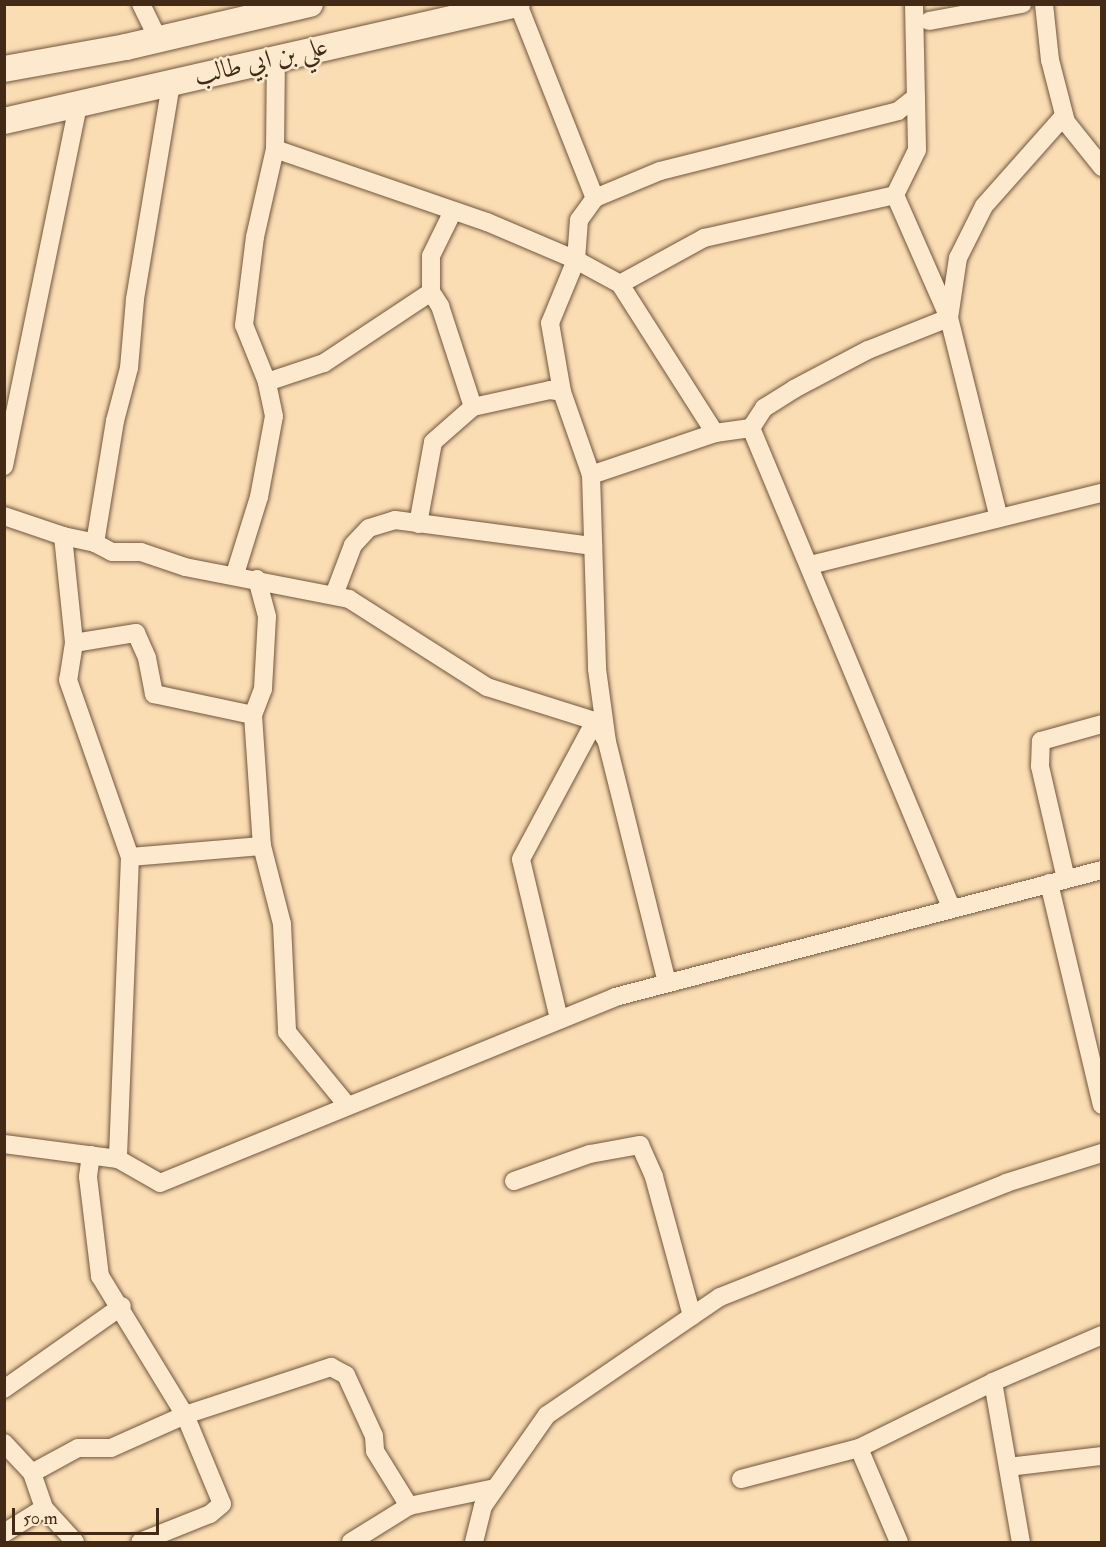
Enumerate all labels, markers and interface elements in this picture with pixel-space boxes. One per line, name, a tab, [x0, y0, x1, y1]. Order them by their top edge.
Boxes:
street label: علي بن ابي طالب	[191, 31, 331, 93]
scale bar	[15, 1496, 162, 1534]
text: 50 m	[23, 1507, 58, 1530]

